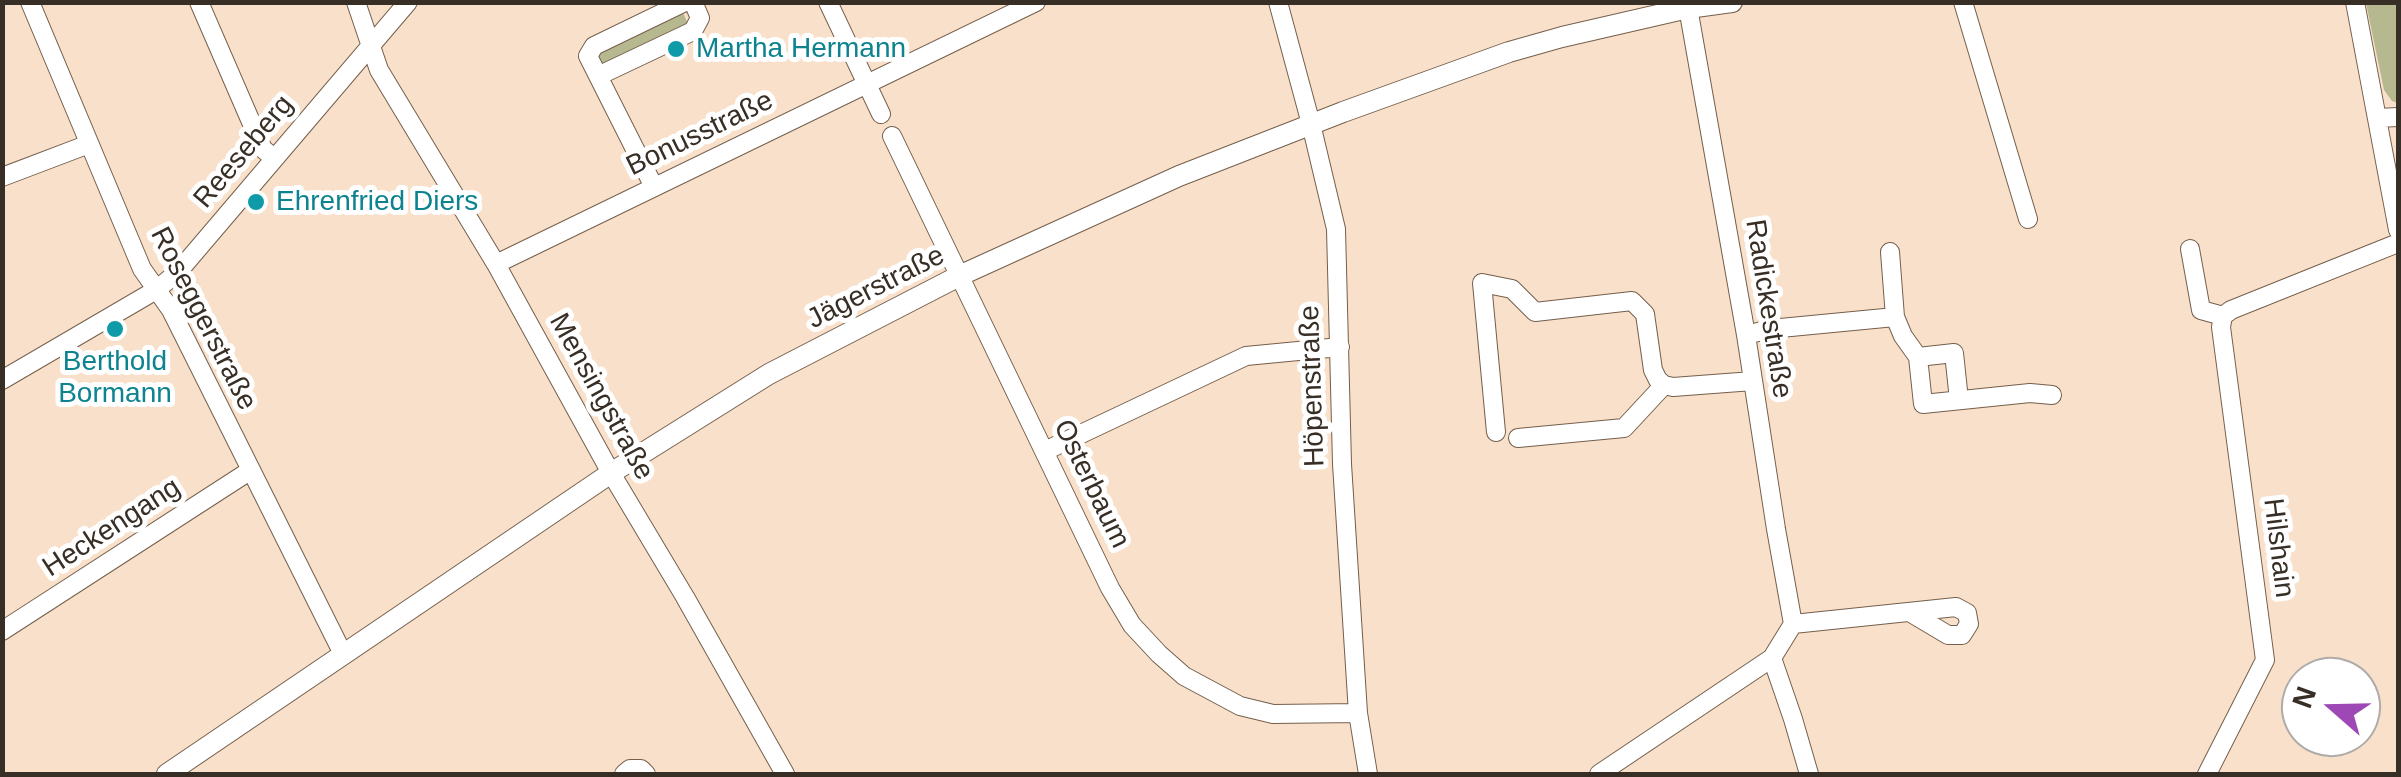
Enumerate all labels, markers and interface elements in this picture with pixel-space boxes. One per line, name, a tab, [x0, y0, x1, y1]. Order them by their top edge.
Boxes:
place label: Martha Hermann	[696, 32, 906, 66]
marker: Martha Hermann	[665, 38, 687, 60]
street label: Bonusstraße	[621, 84, 779, 184]
street label: Reeseberg	[187, 89, 301, 215]
place label: Ehrenfried Diers	[276, 185, 478, 219]
marker: Ehrenfried Diers	[245, 191, 267, 213]
street label: Radickestraße	[1737, 217, 1799, 401]
street label: Roseggerstraße	[142, 222, 264, 416]
street label: Jägerstraße	[802, 239, 950, 337]
street label: Höpenstraße	[1293, 305, 1333, 467]
street label: Mensingstraße	[541, 308, 661, 486]
marker: Berthold Bormann	[104, 318, 126, 340]
place label: Berthold Bormann	[58, 345, 172, 411]
street label: Osterbaum	[1046, 414, 1136, 554]
street label: Heckengang	[37, 471, 187, 585]
street label: Hilshain	[2255, 497, 2301, 599]
north arrow	[2281, 657, 2381, 757]
text: N	[2286, 682, 2322, 712]

